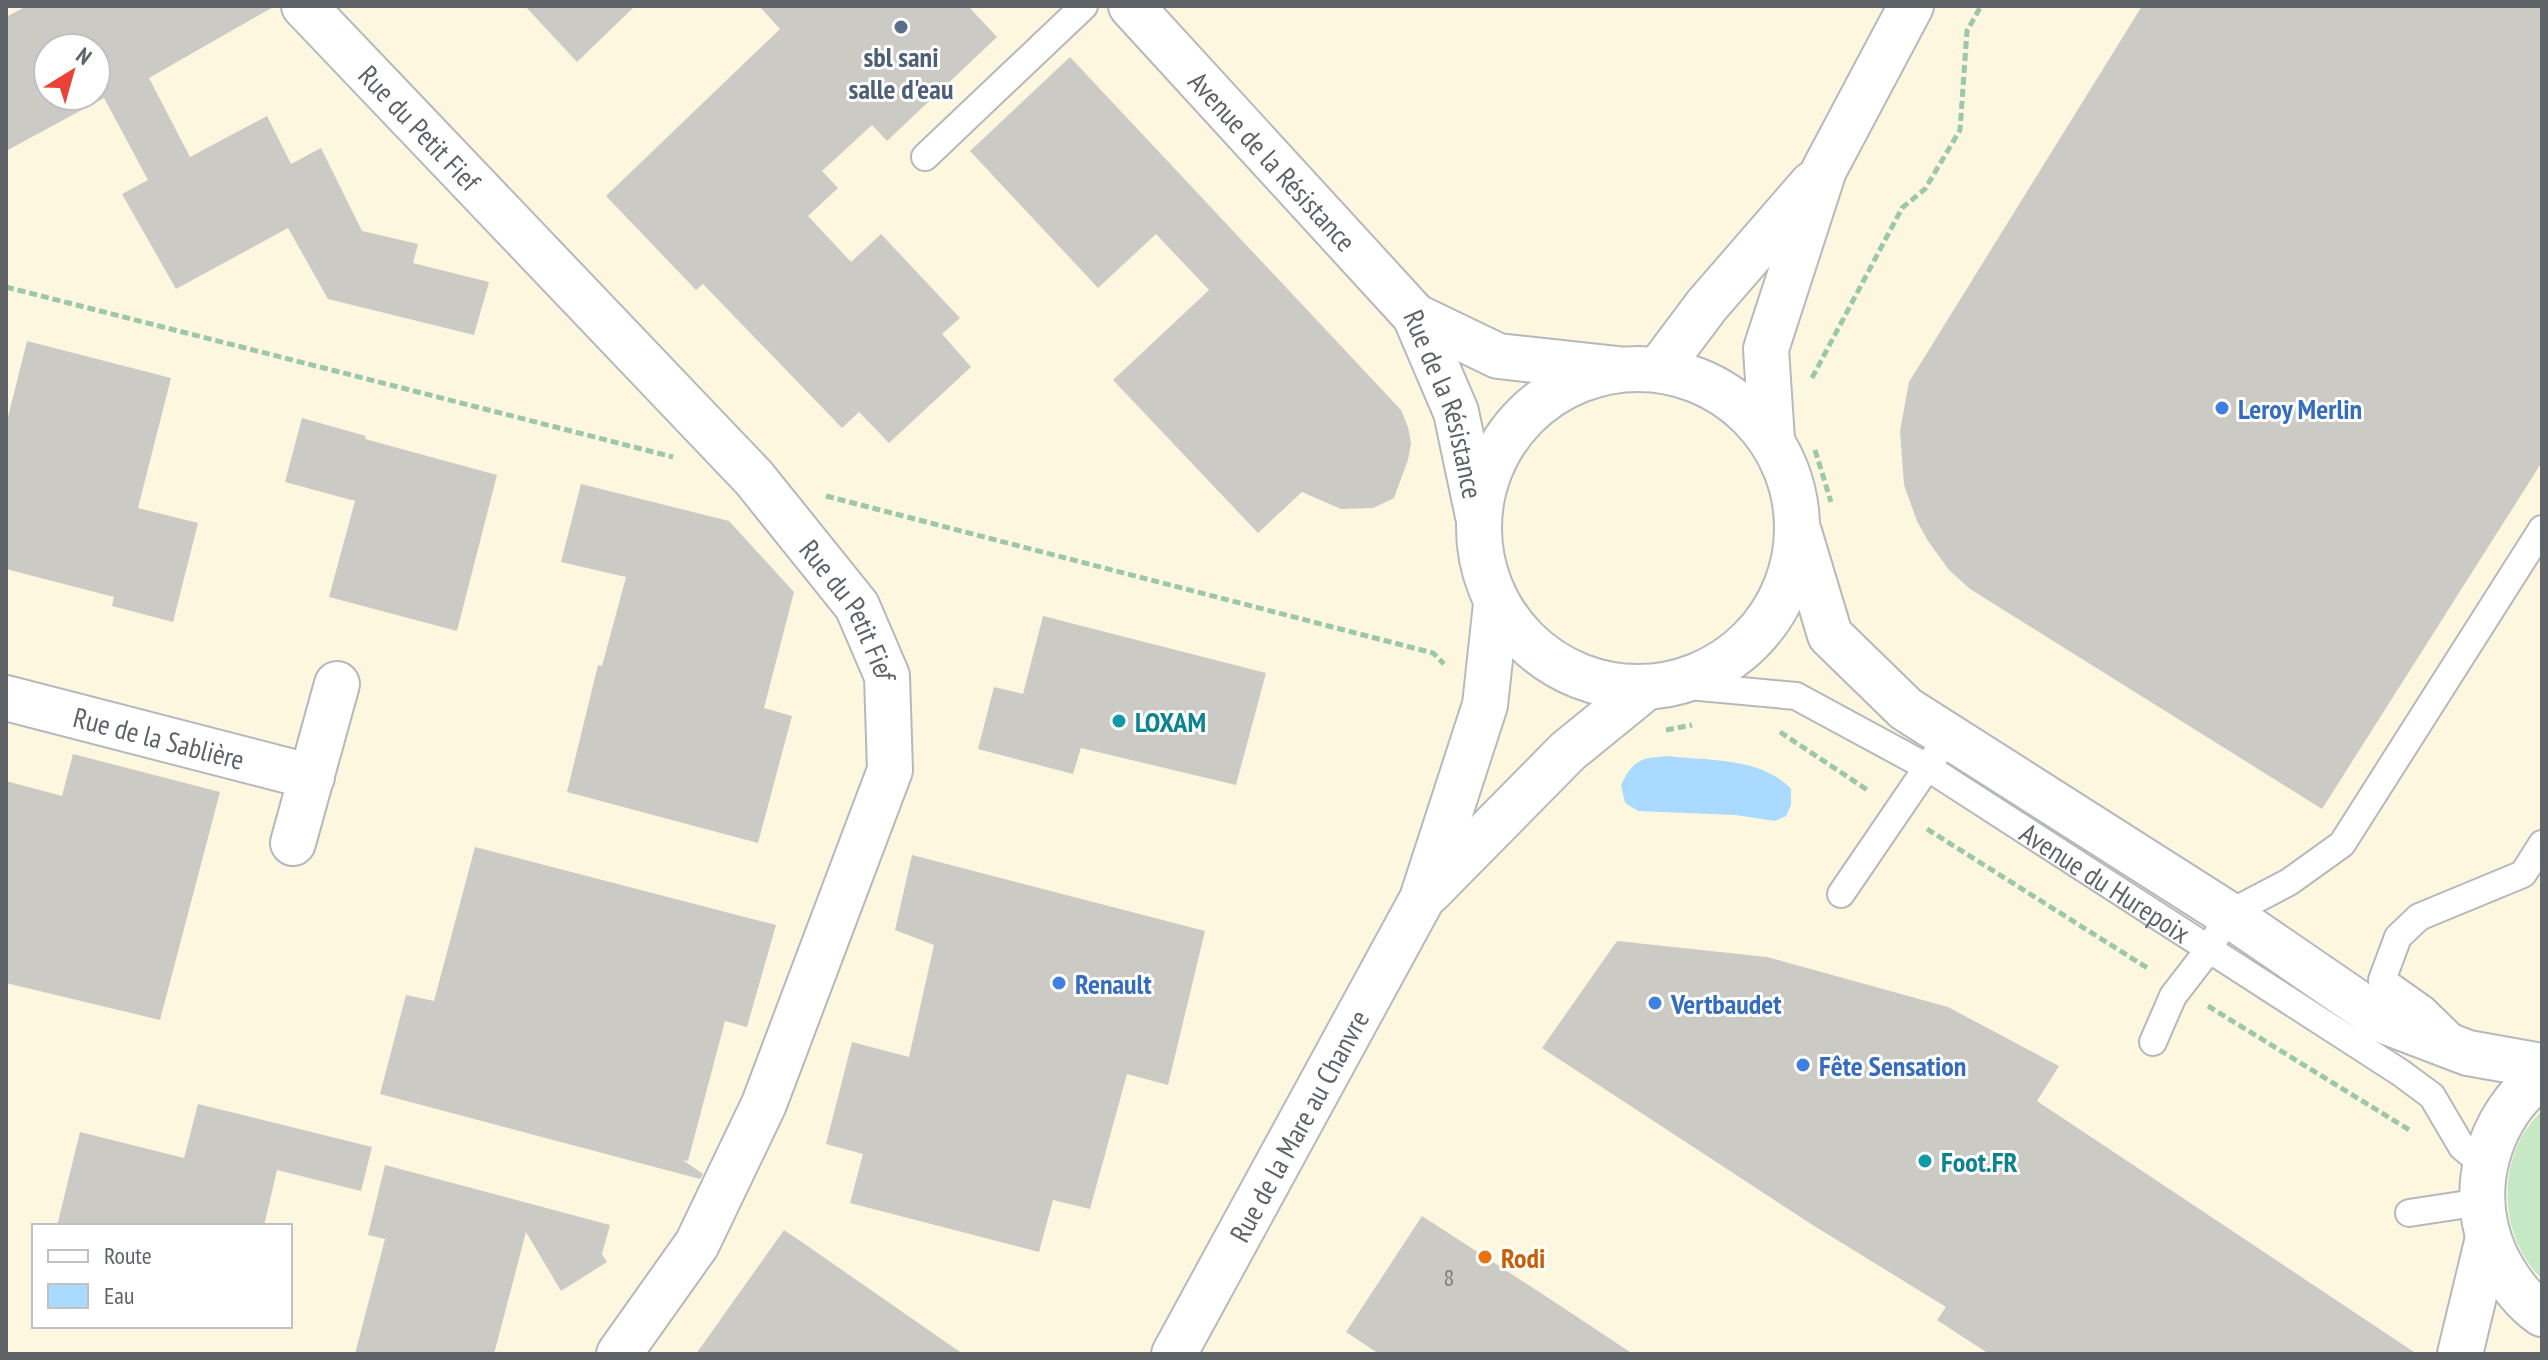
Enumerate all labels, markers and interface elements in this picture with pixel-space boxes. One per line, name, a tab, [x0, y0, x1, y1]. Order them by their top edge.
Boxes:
marker: sbl sani salle d'eau	[892, 18, 910, 36]
north arrow	[32, 32, 112, 112]
place label: sbl sani salle d'eau	[849, 38, 953, 107]
text: N	[71, 41, 97, 71]
street label: Rue du Petit Fief	[351, 57, 490, 200]
street label: Avenue de la Résistance	[1181, 63, 1365, 259]
street label: Rue de la Résistance	[1396, 304, 1492, 502]
place label: Leroy Merlin	[2238, 390, 2362, 427]
marker: Leroy Merlin	[2213, 399, 2231, 417]
street label: Rue du Petit Fief	[792, 532, 906, 682]
street label: Rue de la Sablière	[70, 698, 248, 777]
place label: LOXAM	[1135, 703, 1206, 740]
marker: LOXAM	[1110, 712, 1128, 730]
street label: Avenue du Hurepoix	[2013, 814, 2198, 951]
place label: Renault	[1075, 965, 1152, 1002]
marker: Renault	[1050, 974, 1068, 992]
place label: Vertbaudet	[1670, 985, 1781, 1022]
marker: Vertbaudet	[1646, 994, 1664, 1012]
street label: Rue de la Mare au Chanvre	[1220, 1003, 1377, 1248]
place label: Fête Sensation	[1819, 1047, 1966, 1084]
marker: Fête Sensation	[1794, 1056, 1812, 1074]
place label: Foot.FR	[1941, 1143, 2018, 1180]
marker: Foot.FR	[1916, 1152, 1934, 1170]
legend	[32, 1224, 292, 1328]
place label: Rodi	[1501, 1239, 1545, 1276]
text: Route	[104, 1240, 152, 1271]
marker: Rodi	[1476, 1248, 1494, 1266]
house number: 8	[1444, 1262, 1454, 1293]
text: Eau	[104, 1280, 134, 1311]

